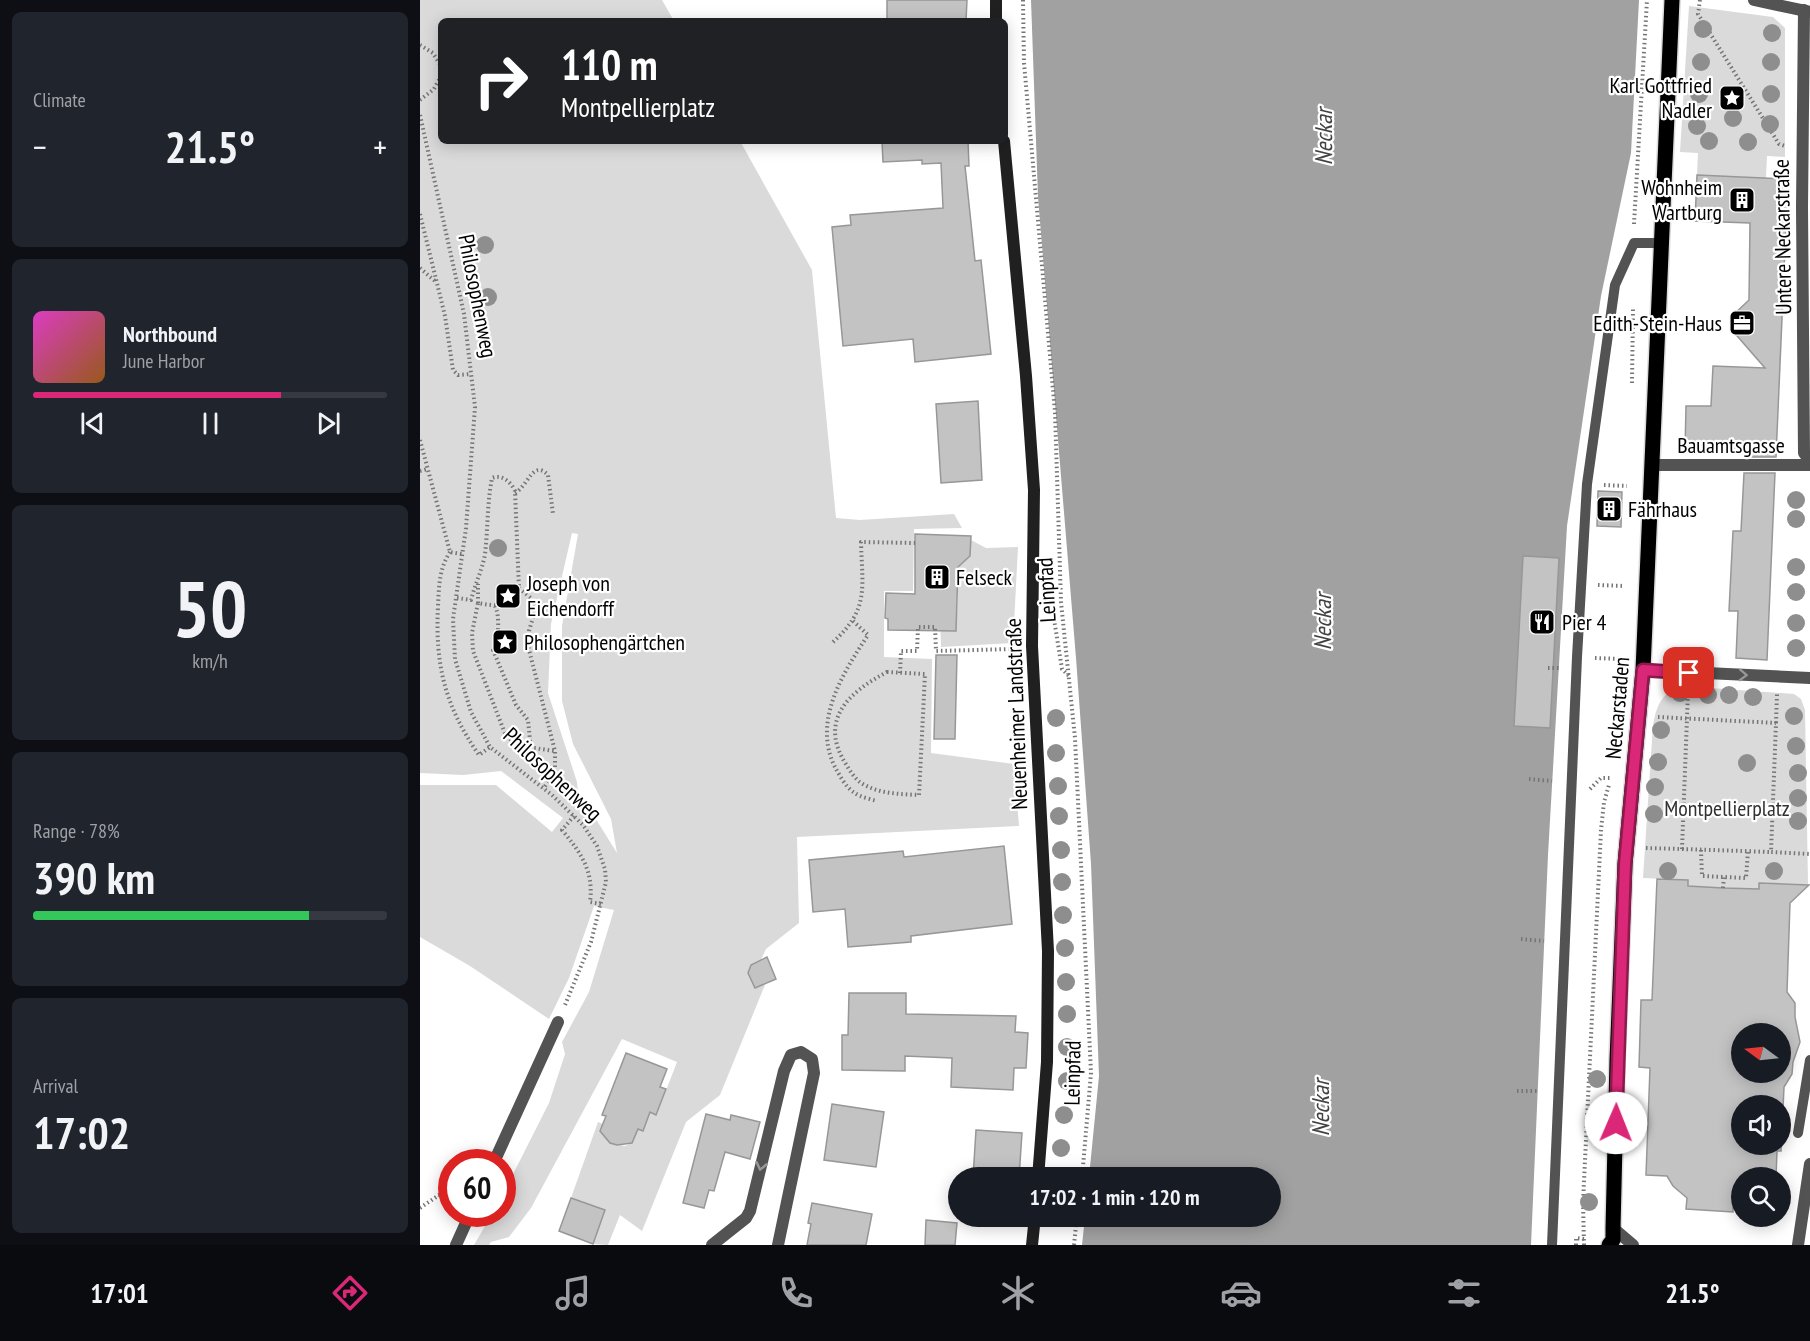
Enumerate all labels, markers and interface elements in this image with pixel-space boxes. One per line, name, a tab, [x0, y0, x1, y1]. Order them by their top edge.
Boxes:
text: 110 m	[561, 37, 658, 92]
icon: right	[462, 42, 540, 120]
place label: Karl Gottfried Nadler	[1610, 71, 1712, 124]
place icon: Karl Gottfried Nadler	[1717, 83, 1747, 113]
text: Climate	[33, 87, 86, 113]
text: Montpellierplatz	[561, 90, 715, 124]
water label: Neckar	[1308, 105, 1339, 165]
text: 21.5°	[165, 117, 255, 175]
text: −	[33, 125, 47, 168]
text: +	[373, 125, 387, 168]
street label: Untere Neckarstraße	[1767, 159, 1797, 315]
place label: Wohnheim Wartburg	[1641, 173, 1722, 226]
building icon: Wohnheim Wartburg	[1727, 185, 1757, 215]
street label: Philosophenweg	[452, 232, 504, 360]
office icon: Edith-Stein-Haus	[1727, 308, 1757, 338]
place label: Edith-Stein-Haus	[1593, 309, 1722, 337]
text: Northbound	[123, 320, 217, 348]
text: June Harbor	[123, 348, 205, 374]
icon: previous	[76, 407, 109, 440]
icon: pause	[194, 407, 227, 440]
icon: next	[312, 407, 345, 440]
street label: Bauamtsgasse	[1677, 431, 1785, 459]
building icon: Fährhaus	[1594, 494, 1624, 524]
place label: Fährhaus	[1628, 495, 1697, 523]
street label: Leinpfad	[1030, 557, 1062, 623]
text: 50	[173, 558, 247, 659]
building icon: Felseck	[922, 562, 952, 592]
place label: Felseck	[956, 563, 1012, 591]
place label: Joseph von Eichendorff	[526, 569, 615, 622]
place icon: Joseph von Eichendorff	[493, 581, 523, 611]
water label: Neckar	[1307, 590, 1338, 650]
restaurant icon: Pier 4	[1527, 607, 1557, 637]
place label: Pier 4	[1562, 608, 1606, 636]
street label: Neuenheimer Landstraße	[999, 618, 1033, 810]
place icon: Philosophengärtchen	[490, 627, 520, 657]
place label: Philosophengärtchen	[524, 628, 685, 656]
pin	[1663, 647, 1714, 698]
text: km/h	[192, 648, 228, 674]
street label: Neckarstaden	[1599, 656, 1635, 760]
icon: arrive	[1672, 656, 1705, 689]
one-way arrow	[1739, 668, 1748, 681]
street label: Philosophenweg	[498, 721, 608, 827]
park label: Montpellierplatz	[1664, 794, 1790, 822]
text: Range · 78%	[33, 818, 120, 844]
text: 390 km	[33, 848, 155, 906]
north arrow	[1731, 1023, 1791, 1083]
map controls	[1731, 1023, 1791, 1227]
street label: Leinpfad	[1057, 1040, 1087, 1106]
text: Arrival	[33, 1073, 78, 1099]
water label: Neckar	[1305, 1076, 1336, 1136]
position arrow	[1584, 1091, 1648, 1155]
button: sound	[1731, 1095, 1791, 1155]
text: 17:02	[33, 1103, 130, 1161]
speed limit sign: 60	[438, 1149, 516, 1227]
one-way arrow	[756, 1161, 769, 1171]
button: search	[1731, 1167, 1791, 1227]
text: 17:02 · 1 min · 120 m	[1029, 1183, 1200, 1211]
icon: directions	[329, 1272, 371, 1314]
icon: music	[552, 1272, 594, 1314]
icon: phone	[775, 1272, 817, 1314]
icon: climate	[997, 1272, 1039, 1314]
icon: car	[1220, 1272, 1262, 1314]
icon: filters	[1443, 1272, 1485, 1314]
text: 17:01	[90, 1276, 149, 1310]
text: 21.5°	[1665, 1276, 1720, 1310]

